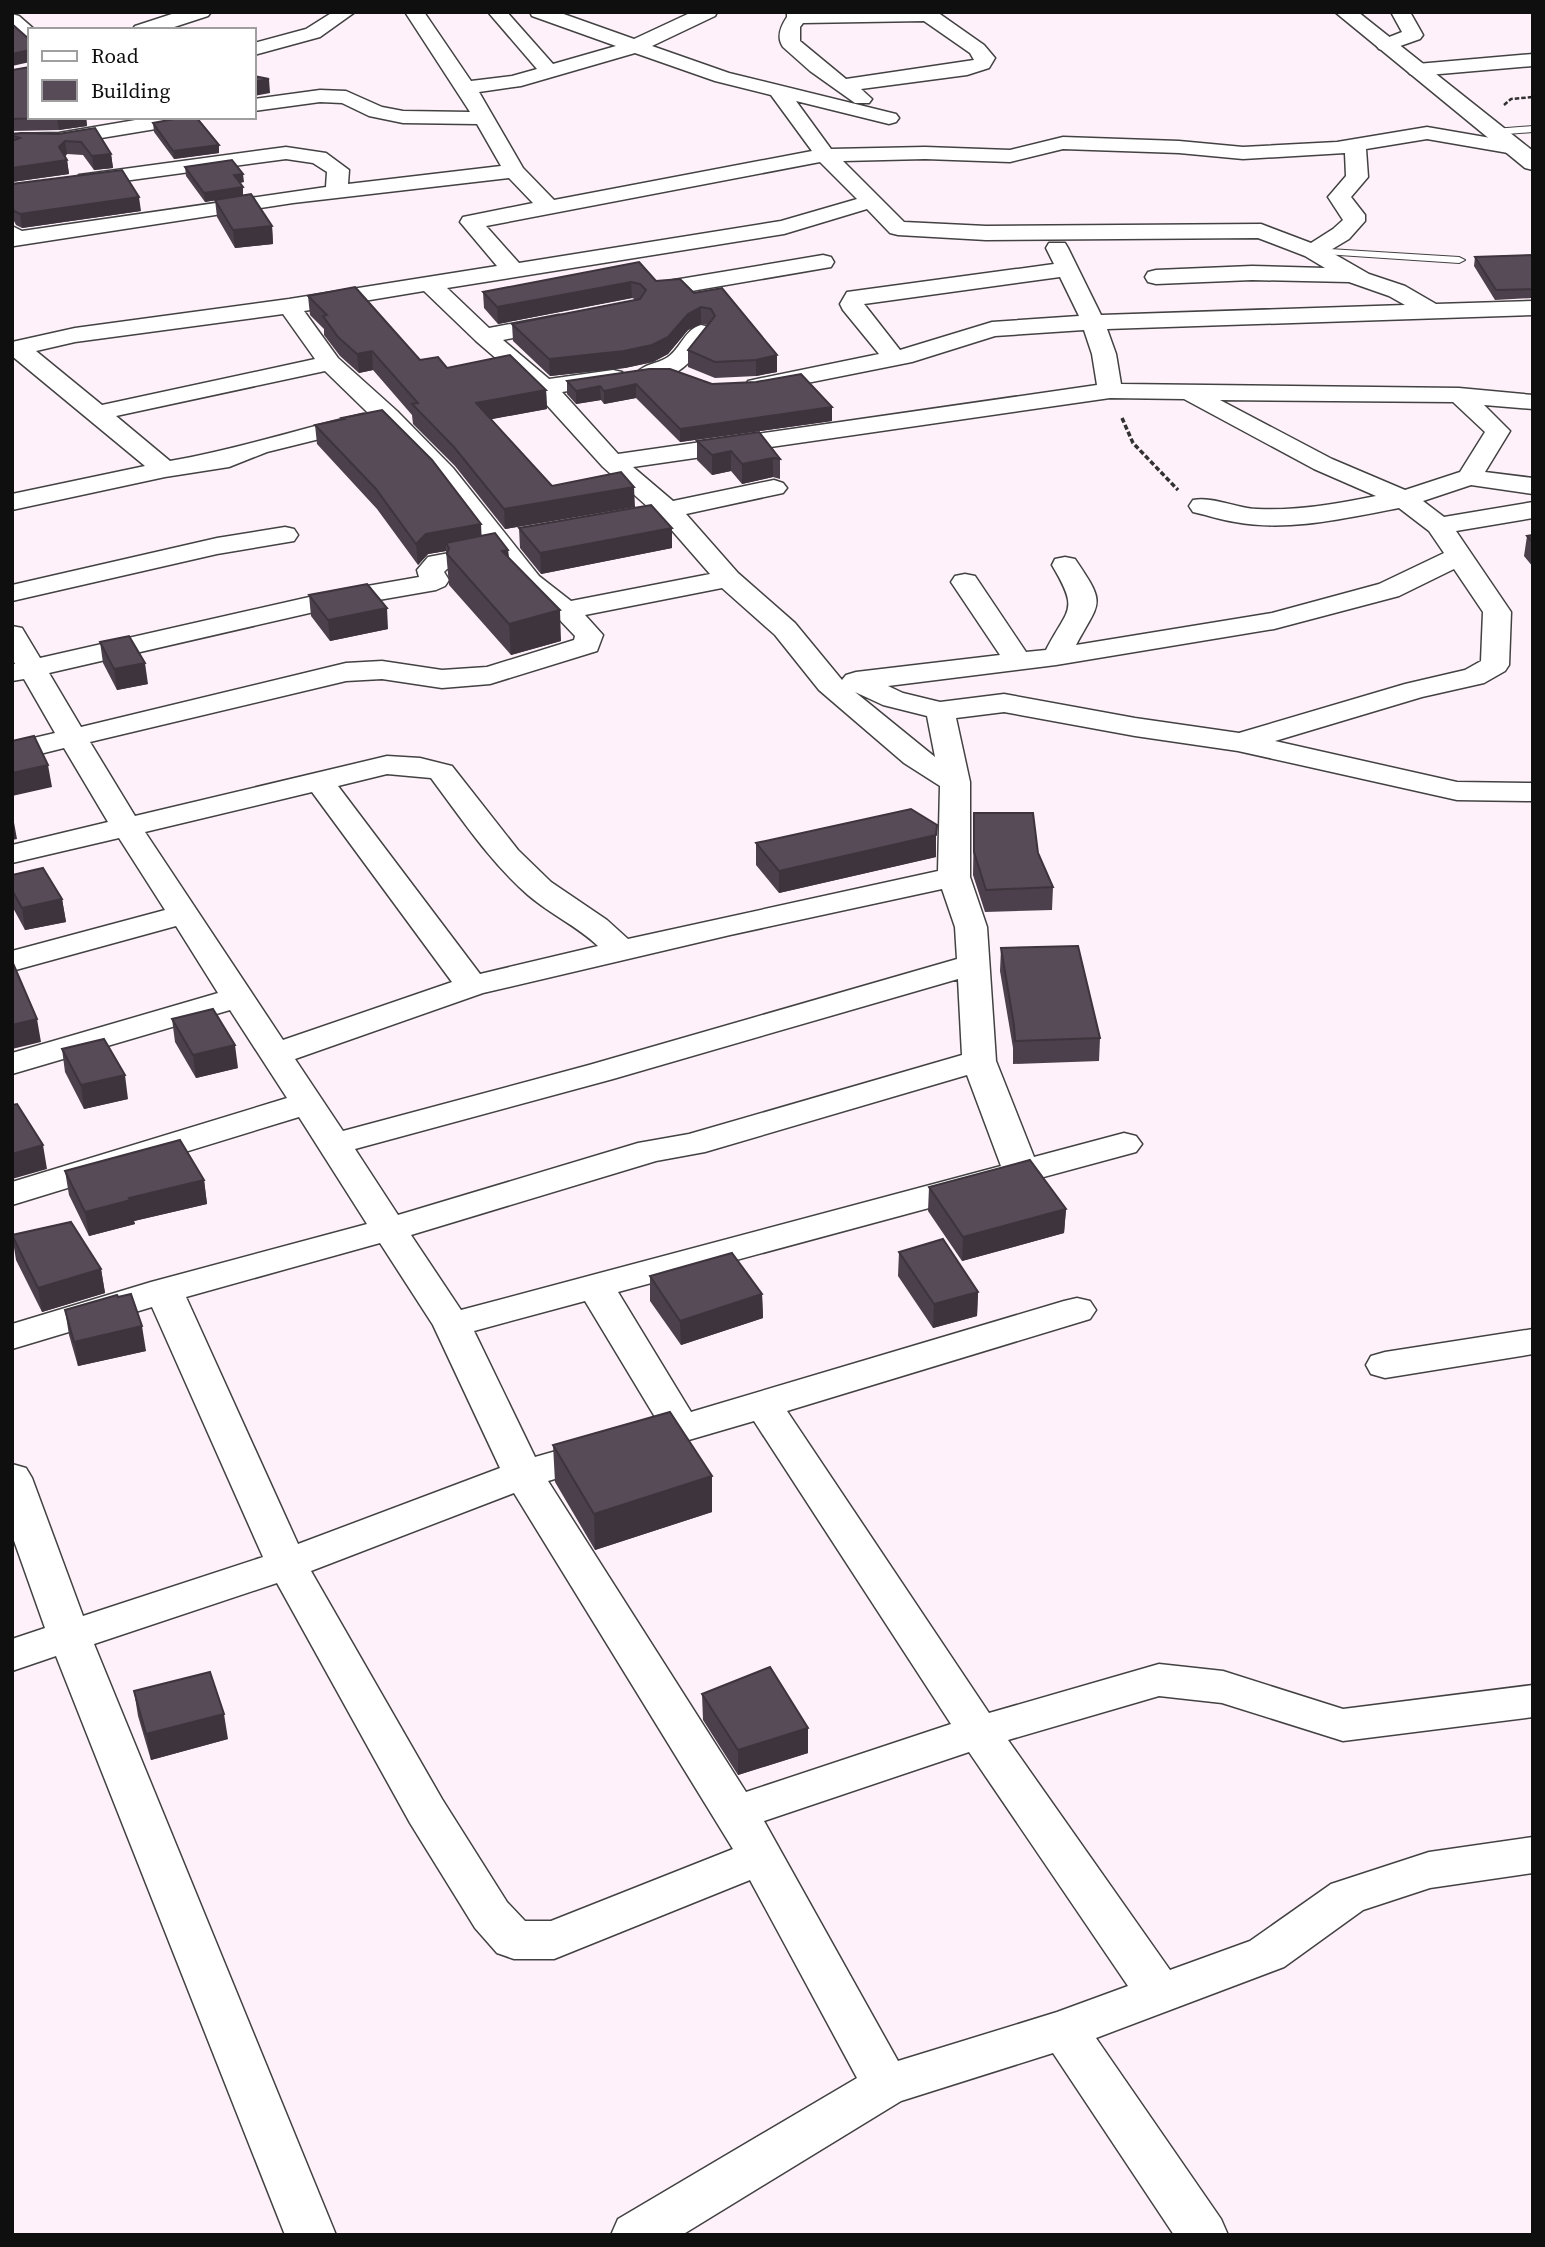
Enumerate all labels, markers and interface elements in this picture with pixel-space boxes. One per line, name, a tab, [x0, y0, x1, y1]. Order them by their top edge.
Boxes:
legend	[28, 28, 256, 119]
text: Road	[91, 41, 139, 70]
text: Building	[91, 76, 170, 105]

